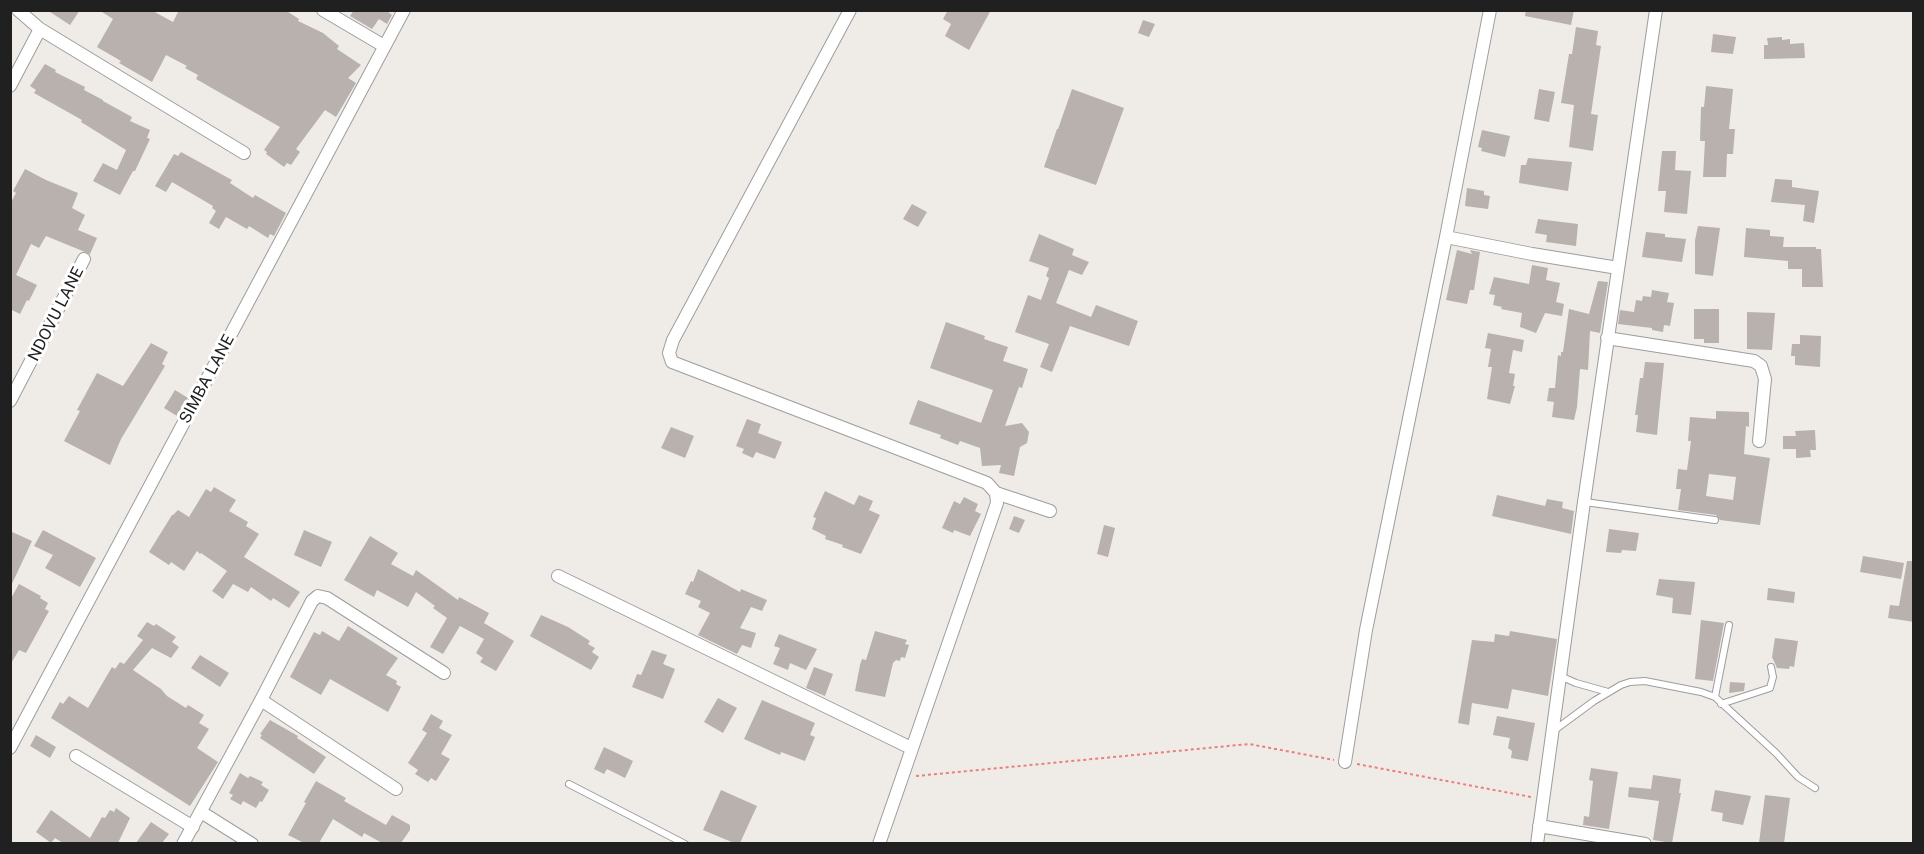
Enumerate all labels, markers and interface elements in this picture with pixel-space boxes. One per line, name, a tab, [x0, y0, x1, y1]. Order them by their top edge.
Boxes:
street label: NDOVU LANE	[24, 264, 88, 364]
street label: SIMBA LANE	[175, 331, 239, 427]

